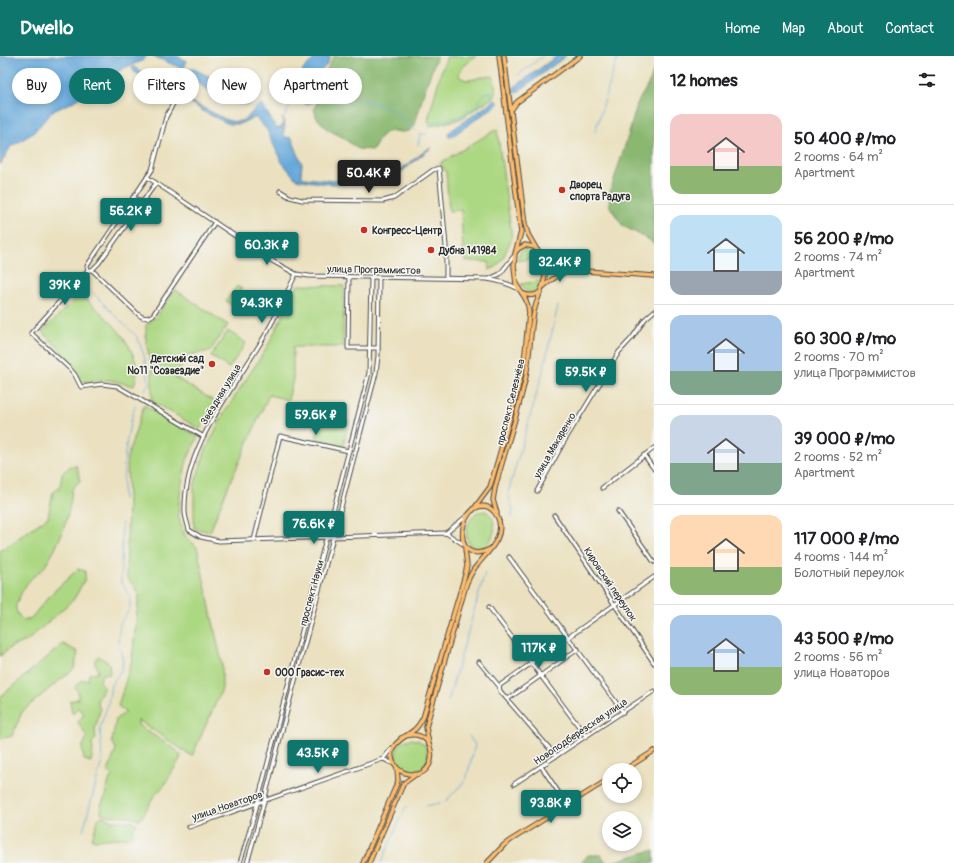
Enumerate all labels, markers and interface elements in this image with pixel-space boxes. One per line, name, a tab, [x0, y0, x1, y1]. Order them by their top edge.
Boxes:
text: Dwello	[20, 16, 73, 40]
text: Home	[725, 20, 760, 37]
text: Map	[782, 20, 805, 37]
text: About	[827, 20, 863, 37]
text: Contact	[885, 20, 934, 37]
chip: Buy	[12, 68, 61, 104]
chip: Rent	[69, 68, 125, 104]
chip: Filters	[133, 68, 199, 104]
chip: New	[207, 68, 261, 104]
chip: Apartment	[269, 68, 362, 104]
icon: filters	[916, 69, 938, 91]
text: 12 homes	[670, 70, 738, 91]
text: 50 400 ₽/mo	[794, 128, 896, 149]
icon: home	[702, 130, 750, 178]
text: 2 rooms · 64 m²	[794, 149, 883, 165]
pin: 50.4K ₽	[332, 160, 406, 194]
text: 50.4K ₽	[347, 165, 391, 181]
text: Apartment	[794, 165, 855, 181]
place label: Дворец спорта Радуга	[569, 179, 630, 203]
marker: Дворец спорта Радуга	[557, 185, 567, 195]
pin: 56.2K ₽	[94, 198, 168, 232]
text: 56.2K ₽	[109, 203, 153, 219]
marker: Конгресс-Центр	[359, 225, 369, 235]
place label: Конгресс-Центр	[372, 225, 443, 237]
text: 56 200 ₽/mo	[794, 228, 894, 249]
icon: home	[702, 231, 750, 279]
pin: 60.3K ₽	[230, 232, 304, 266]
text: 60.3K ₽	[244, 237, 290, 253]
marker: Дубна 141984	[426, 245, 436, 255]
place label: Дубна 141984	[438, 245, 497, 257]
pin: 32.4K ₽	[523, 249, 597, 283]
text: 2 rooms · 74 m²	[794, 249, 882, 265]
text: 32.4K ₽	[538, 254, 582, 270]
street label: улица Программистов	[326, 263, 421, 277]
text: Apartment	[794, 265, 855, 281]
pin: 39K ₽	[37, 272, 93, 306]
text: 39K ₽	[49, 277, 81, 293]
pin: 94.3K ₽	[225, 290, 299, 324]
text: 94.3K ₽	[241, 295, 283, 311]
text: 60 300 ₽/mo	[794, 328, 896, 349]
icon: home	[702, 331, 750, 379]
text: 2 rooms · 70 m²	[794, 349, 884, 365]
place label: Детский сад №11 "Созвездие"	[127, 353, 205, 377]
street label: проспект Селезнёва	[494, 357, 528, 447]
marker: Детский сад №11 "Созвездие"	[207, 359, 217, 369]
pin: 59.5K ₽	[549, 359, 623, 393]
street label: Звёздная улица	[198, 362, 244, 427]
text: 59.5K ₽	[565, 364, 607, 380]
text: улица Программистов	[794, 365, 916, 381]
pin: 59.6K ₽	[279, 402, 353, 436]
text: 59.6K ₽	[295, 407, 337, 423]
street label: улица Макаренко	[531, 410, 579, 481]
text: 39 000 ₽/mo	[794, 428, 895, 449]
icon: home	[702, 431, 750, 479]
text: 2 rooms · 52 m²	[794, 449, 882, 465]
text: Apartment	[794, 465, 855, 481]
pin: 76.6K ₽	[277, 511, 351, 545]
text: 76.6K ₽	[292, 516, 336, 532]
text: 117 000 ₽/mo	[794, 528, 899, 549]
icon: home	[702, 531, 750, 579]
street label: Кировский переулок	[581, 545, 639, 624]
text: 4 rooms · 144 m²	[794, 549, 888, 565]
street label: проспект Науки	[297, 559, 327, 627]
text: Болотный переулок	[794, 565, 905, 581]
text: 43 500 ₽/mo	[794, 628, 894, 649]
icon: home	[702, 631, 750, 679]
pin: 117K ₽	[506, 635, 572, 669]
text: 117K ₽	[521, 640, 557, 656]
text: 2 rooms · 56 m²	[794, 649, 882, 665]
text: улица Новаторов	[794, 665, 890, 681]
marker: ООО Грасис-тех	[262, 667, 272, 677]
place label: ООО Грасис-тех	[275, 667, 344, 679]
street label: Новоподберезская улица	[532, 696, 630, 768]
pin: 43.5K ₽	[281, 740, 355, 774]
text: 43.5K ₽	[296, 745, 340, 761]
map controls	[602, 763, 642, 851]
button: locate	[602, 763, 642, 803]
street label: улица Новаторов	[190, 788, 264, 824]
pin: 93.8K ₽	[514, 790, 588, 824]
text: 93.8K ₽	[530, 795, 572, 811]
button: layers	[602, 811, 642, 851]

